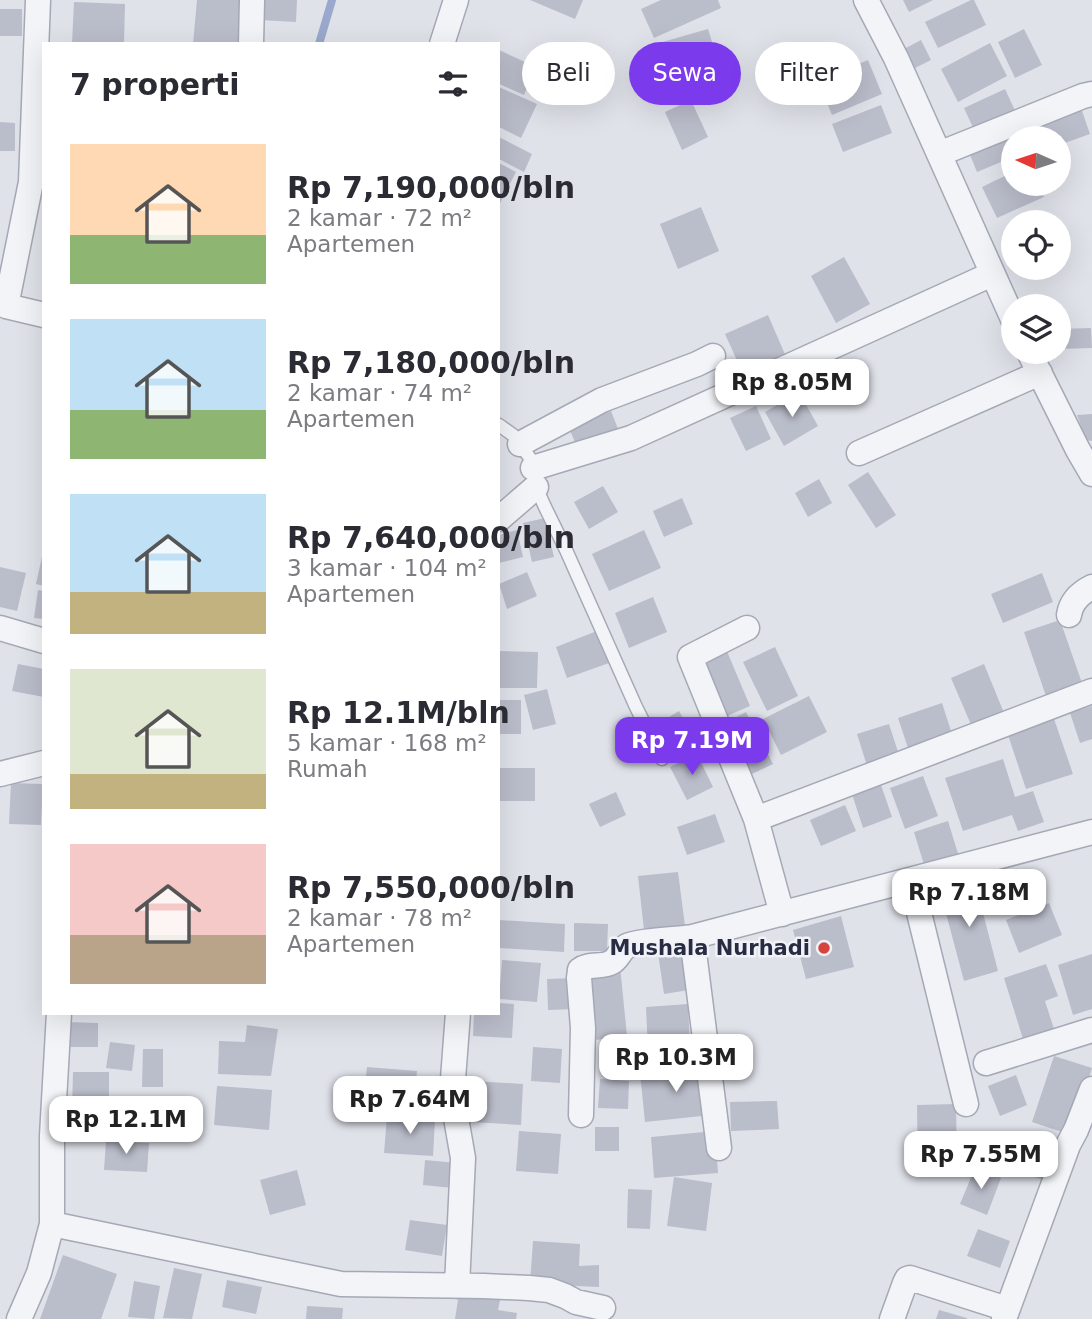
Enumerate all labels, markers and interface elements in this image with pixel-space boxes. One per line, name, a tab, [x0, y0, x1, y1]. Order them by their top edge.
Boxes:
chip: Beli	[522, 42, 615, 105]
chip: Sewa	[629, 42, 741, 105]
chip: Filter	[755, 42, 862, 105]
icon: filters	[434, 65, 472, 103]
text: 7 properti	[70, 67, 239, 102]
north arrow	[1001, 126, 1071, 196]
map controls	[1001, 126, 1071, 364]
text: Rp 7,190,000/bln	[287, 170, 575, 205]
icon: home	[126, 172, 210, 256]
text: 2 kamar · 72 m²	[287, 205, 472, 231]
button: locate	[1001, 210, 1071, 280]
text: Apartemen	[287, 231, 415, 257]
button: layers	[1001, 294, 1071, 364]
text: Rp 7,180,000/bln	[287, 345, 575, 380]
icon: home	[126, 347, 210, 431]
pin: Rp 8.05M	[720, 360, 864, 419]
text: Rp 8.05M	[731, 369, 853, 395]
text: 2 kamar · 74 m²	[287, 380, 472, 406]
text: Apartemen	[287, 406, 415, 432]
text: Rp 7,640,000/bln	[287, 520, 575, 555]
icon: home	[126, 522, 210, 606]
text: 3 kamar · 104 m²	[287, 555, 487, 581]
text: Apartemen	[287, 581, 415, 607]
text: Rp 12.1M/bln	[287, 695, 510, 730]
icon: home	[126, 697, 210, 781]
pin: Rp 7.19M	[620, 718, 764, 777]
text: Rp 7.19M	[631, 727, 753, 753]
text: 5 kamar · 168 m²	[287, 730, 487, 756]
text: Rumah	[287, 756, 368, 782]
text: Rp 7,550,000/bln	[287, 870, 575, 905]
pin: Rp 7.18M	[897, 870, 1041, 929]
icon: home	[126, 872, 210, 956]
text: Rp 7.18M	[908, 879, 1030, 905]
text: 2 kamar · 78 m²	[287, 905, 472, 931]
text: Apartemen	[287, 931, 415, 957]
place label: Mushala Nurhadi	[610, 936, 810, 960]
marker: Mushala Nurhadi	[816, 940, 832, 956]
pin: Rp 10.3M	[604, 1034, 748, 1094]
text: Rp 10.3M	[615, 1044, 737, 1070]
pin: Rp 7.64M	[338, 1076, 482, 1136]
text: Rp 7.64M	[349, 1086, 471, 1112]
pin: Rp 12.1M	[54, 1096, 198, 1156]
text: Rp 12.1M	[65, 1106, 187, 1132]
pin: Rp 7.55M	[909, 1132, 1053, 1191]
text: Rp 7.55M	[920, 1141, 1042, 1167]

